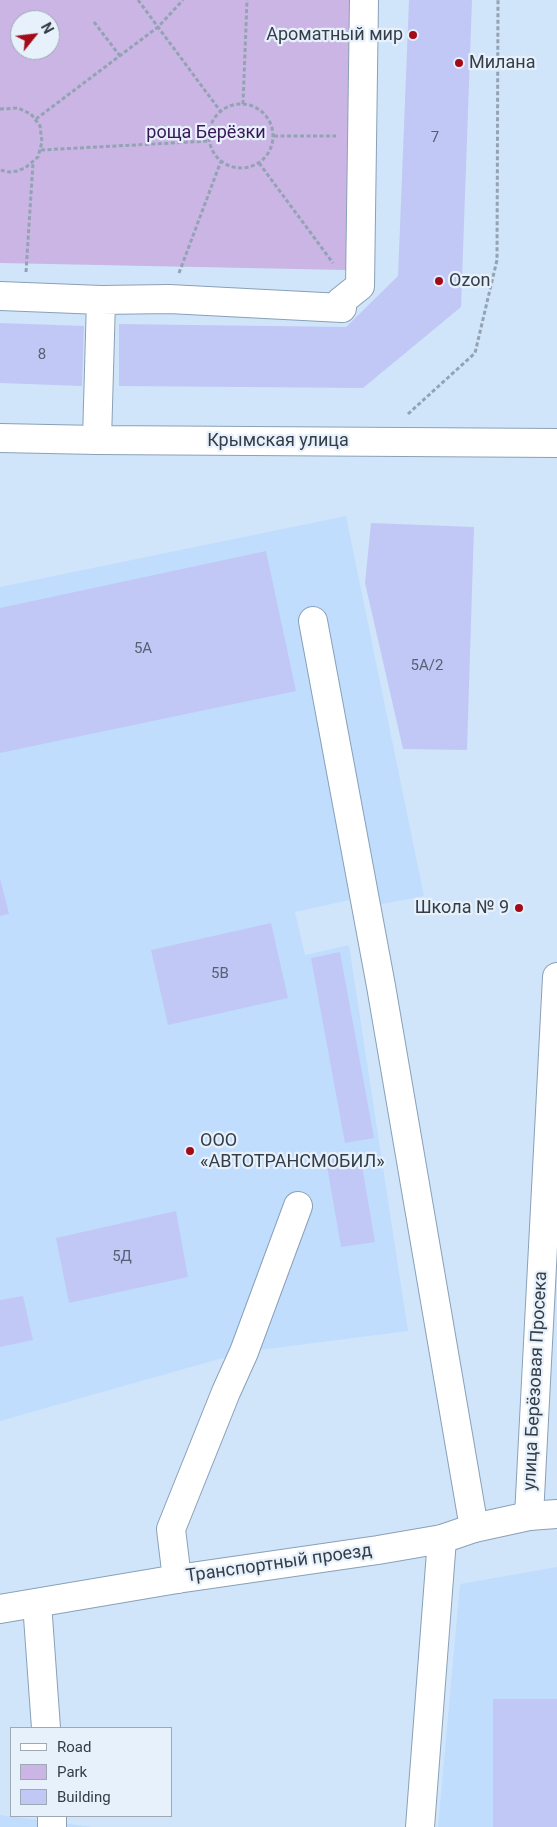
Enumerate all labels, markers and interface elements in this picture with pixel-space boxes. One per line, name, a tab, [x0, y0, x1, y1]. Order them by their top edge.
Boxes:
north arrow	[10, 10, 60, 60]
text: N	[38, 20, 57, 36]
place label: Ароматный мир	[266, 24, 403, 46]
marker: Ароматный мир	[407, 29, 419, 41]
place label: Милана	[469, 52, 535, 74]
marker: Милана	[453, 57, 465, 69]
park label: роща Берёзки	[146, 122, 266, 144]
house number: 7	[431, 129, 439, 147]
place label: Ozon	[449, 270, 490, 292]
marker: Ozon	[433, 275, 445, 287]
house number: 8	[38, 346, 46, 364]
street label: Крымская улица	[207, 430, 349, 452]
house number: 5А	[134, 640, 152, 658]
house number: 5А/2	[411, 657, 443, 675]
place label: Школа № 9	[415, 897, 509, 919]
marker: Школа № 9	[513, 902, 525, 914]
house number: 5В	[211, 965, 229, 983]
place label: ООО «АВТОТРАНСМОБИЛ»	[200, 1130, 385, 1172]
marker: ООО «АВТОТРАНСМОБИЛ»	[184, 1145, 196, 1157]
house number: 5Д	[112, 1248, 132, 1266]
street label: улица Берёзовая Просека	[519, 1271, 553, 1491]
street label: Транспортный проезд	[185, 1540, 373, 1588]
legend	[10, 1727, 172, 1817]
text: Road	[57, 1738, 91, 1756]
text: Park	[57, 1763, 87, 1781]
text: Building	[57, 1788, 111, 1806]

